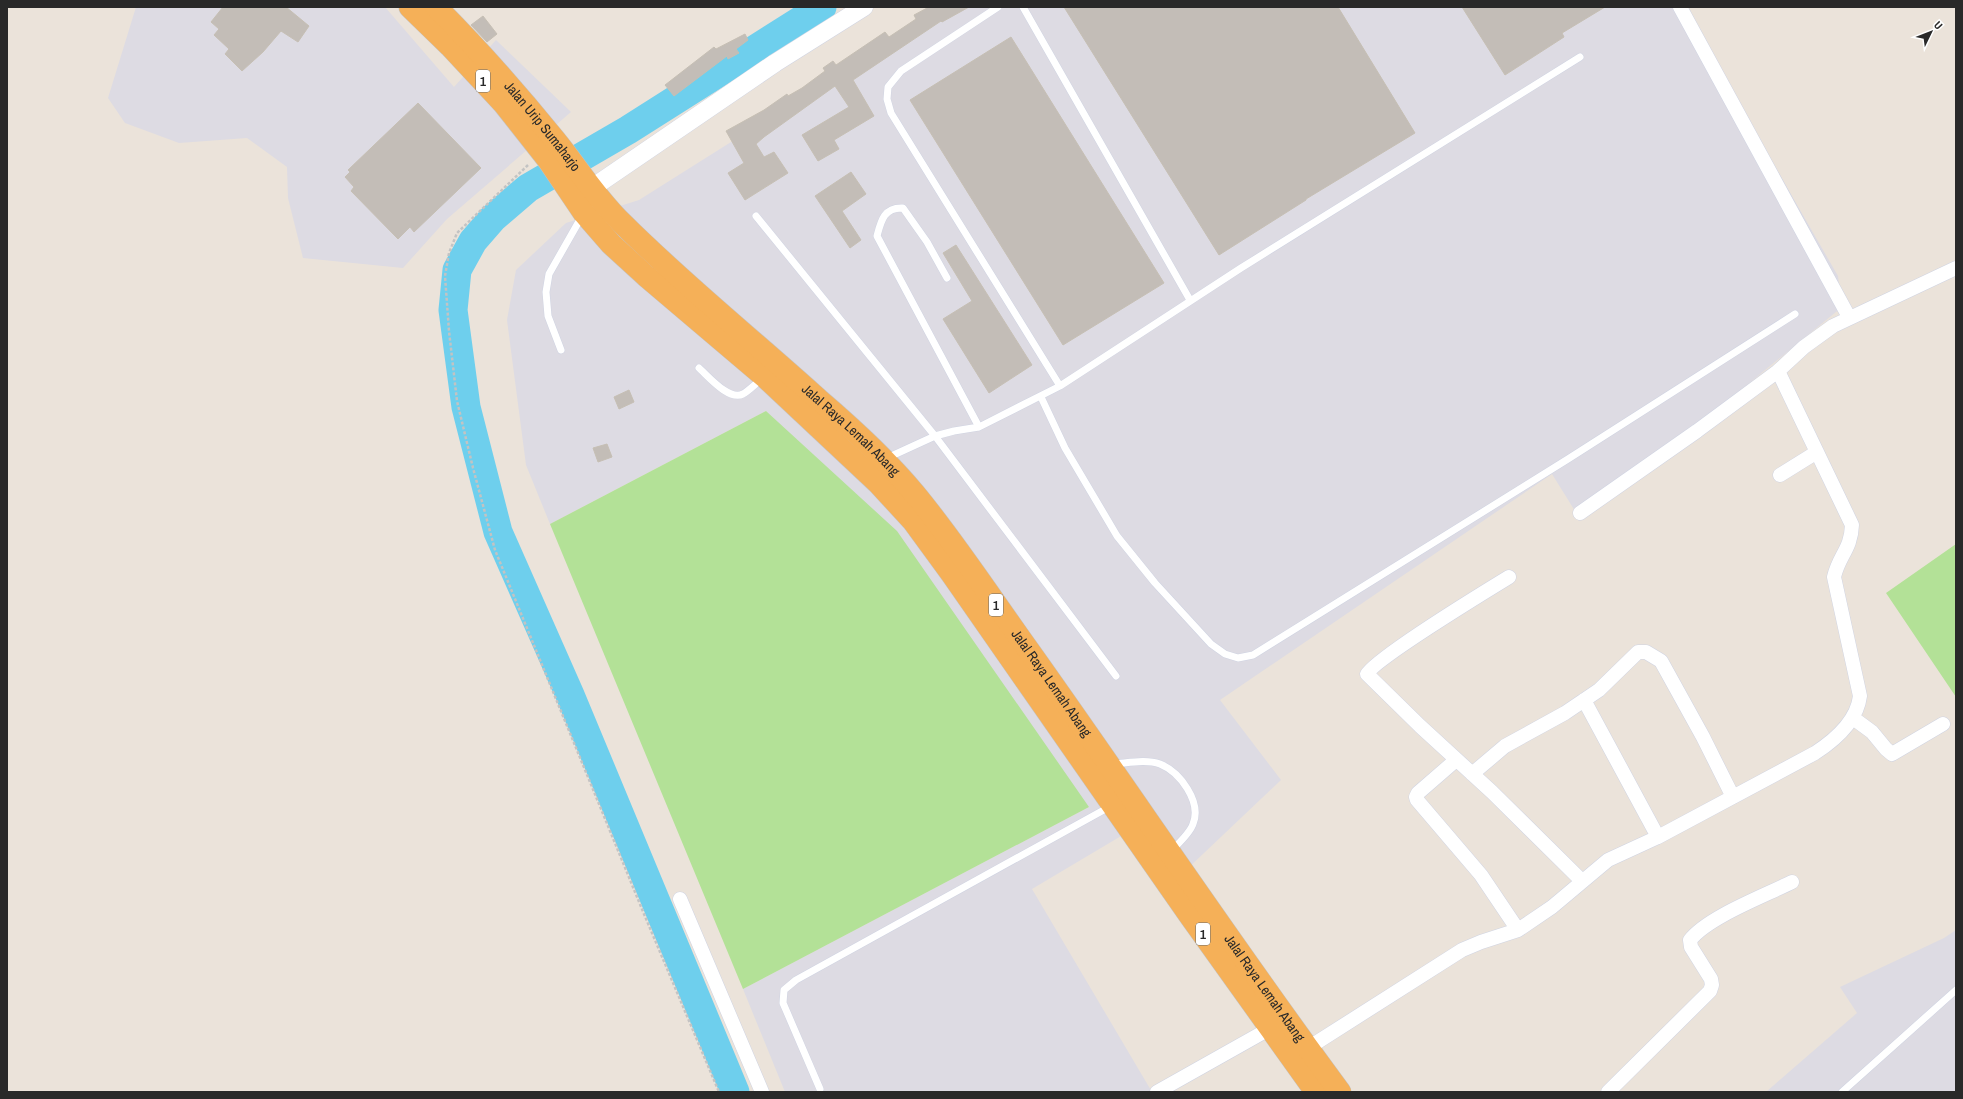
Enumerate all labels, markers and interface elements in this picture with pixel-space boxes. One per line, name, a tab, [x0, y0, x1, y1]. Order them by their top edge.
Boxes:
north arrow	[1911, 12, 1951, 52]
text: U	[1931, 18, 1946, 32]
road number: 1	[476, 70, 490, 92]
street label: Jalan Urip Sumaharjo	[500, 77, 585, 175]
street label: Jalal Raya Lemah Abang	[798, 380, 904, 480]
road number: 1	[989, 594, 1003, 616]
street label: Jalal Raya Lemah Abang	[1007, 626, 1096, 741]
road number: 1	[1196, 923, 1210, 945]
street label: Jalal Raya Lemah Abang	[1220, 931, 1310, 1046]

